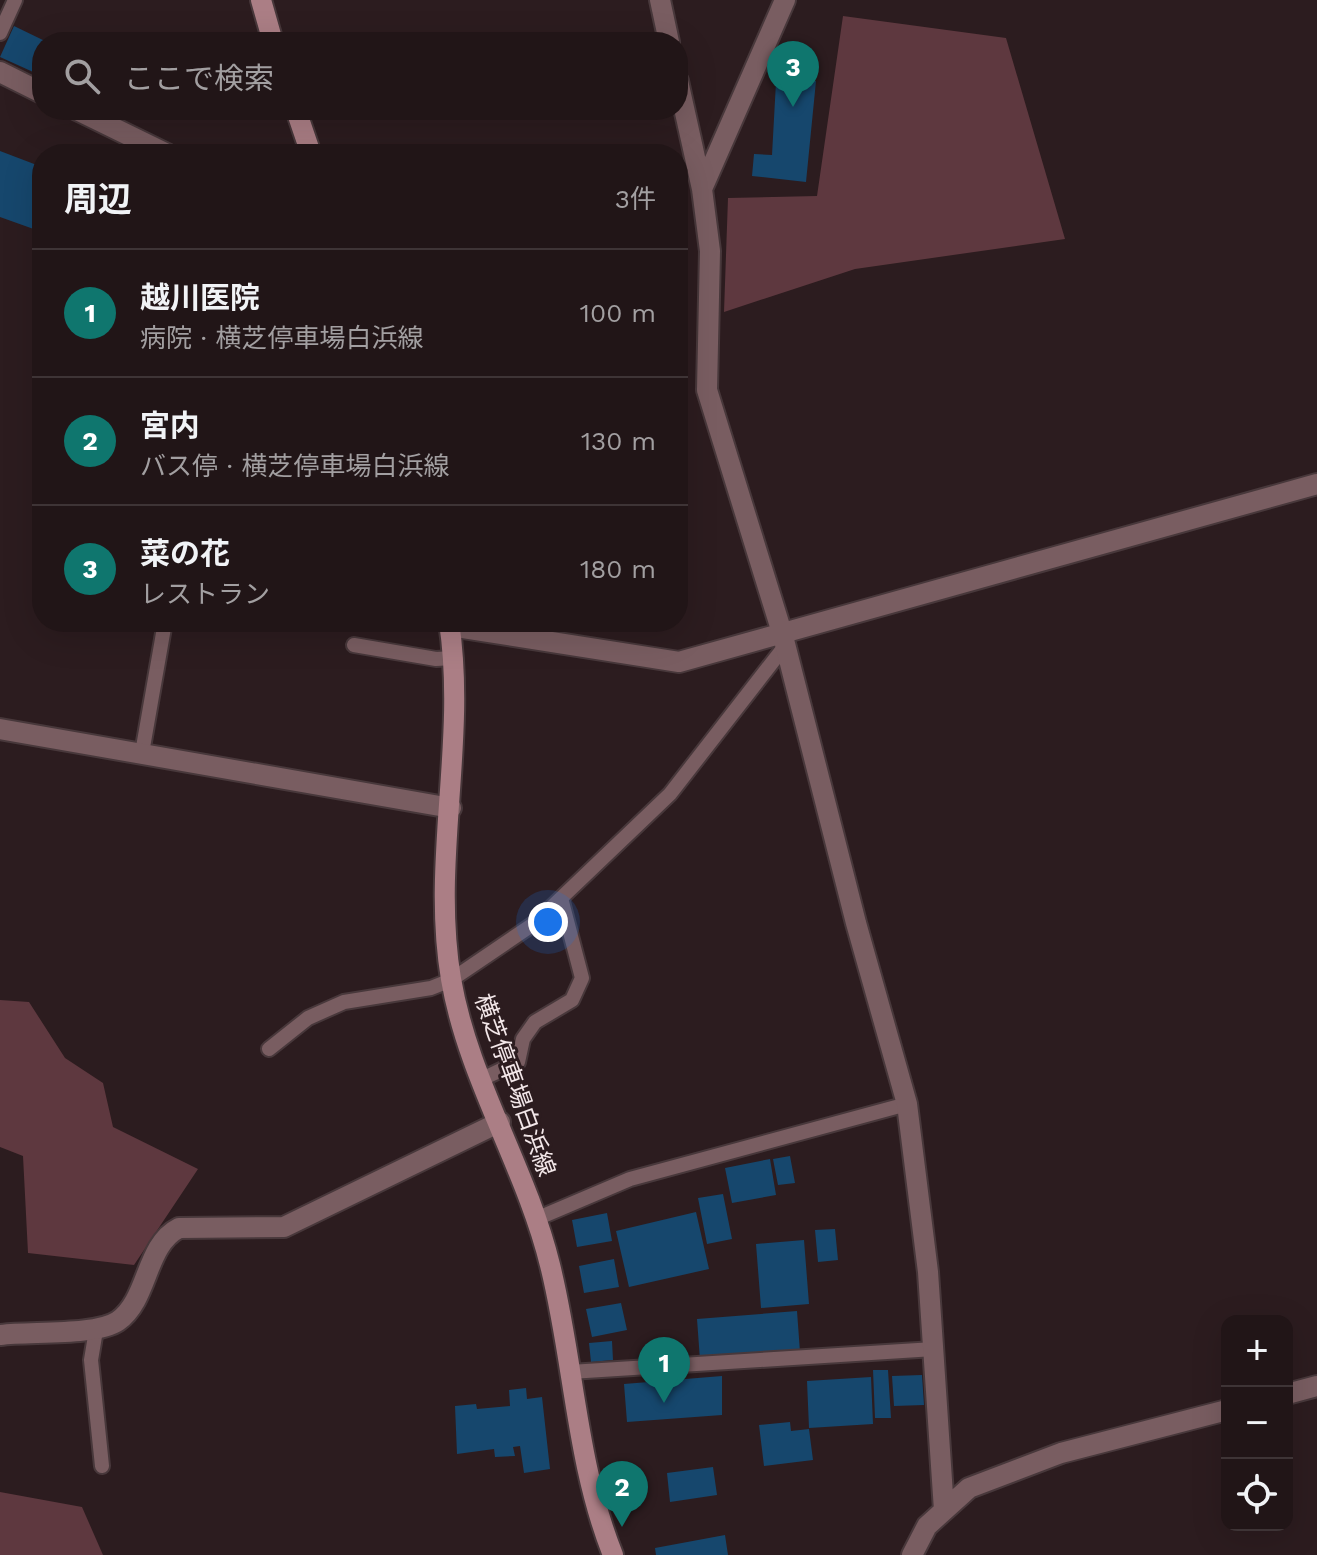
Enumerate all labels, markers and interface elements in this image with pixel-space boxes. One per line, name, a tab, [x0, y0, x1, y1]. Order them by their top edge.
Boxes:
search box	[32, 32, 688, 120]
pin: 3	[767, 41, 819, 107]
icon: search	[60, 54, 104, 98]
text: ここで検索	[124, 61, 274, 96]
text: 周辺	[64, 179, 132, 219]
text: 3件	[615, 184, 656, 214]
text: 越川医院	[140, 280, 260, 315]
text: 1	[84, 298, 96, 328]
text: 100 m	[580, 298, 656, 328]
text: 病院 · 横芝停車場白浜線	[140, 323, 424, 353]
text: 宮内	[140, 408, 200, 443]
text: 2	[82, 426, 98, 456]
text: 130 m	[581, 426, 656, 456]
text: バス停 · 横芝停車場白浜線	[140, 451, 450, 481]
text: 菜の花	[140, 536, 230, 571]
text: 3	[82, 554, 98, 584]
text: 180 m	[580, 554, 656, 584]
text: レストラン	[140, 579, 270, 609]
your location	[528, 902, 568, 942]
street label: 横芝停車場白浜線	[469, 990, 561, 1180]
map controls	[1221, 1315, 1293, 1531]
button: +	[1221, 1315, 1293, 1387]
pin: 1	[638, 1337, 690, 1403]
button: −	[1221, 1387, 1293, 1459]
button: locate	[1221, 1459, 1293, 1531]
pin: 2	[596, 1461, 648, 1527]

